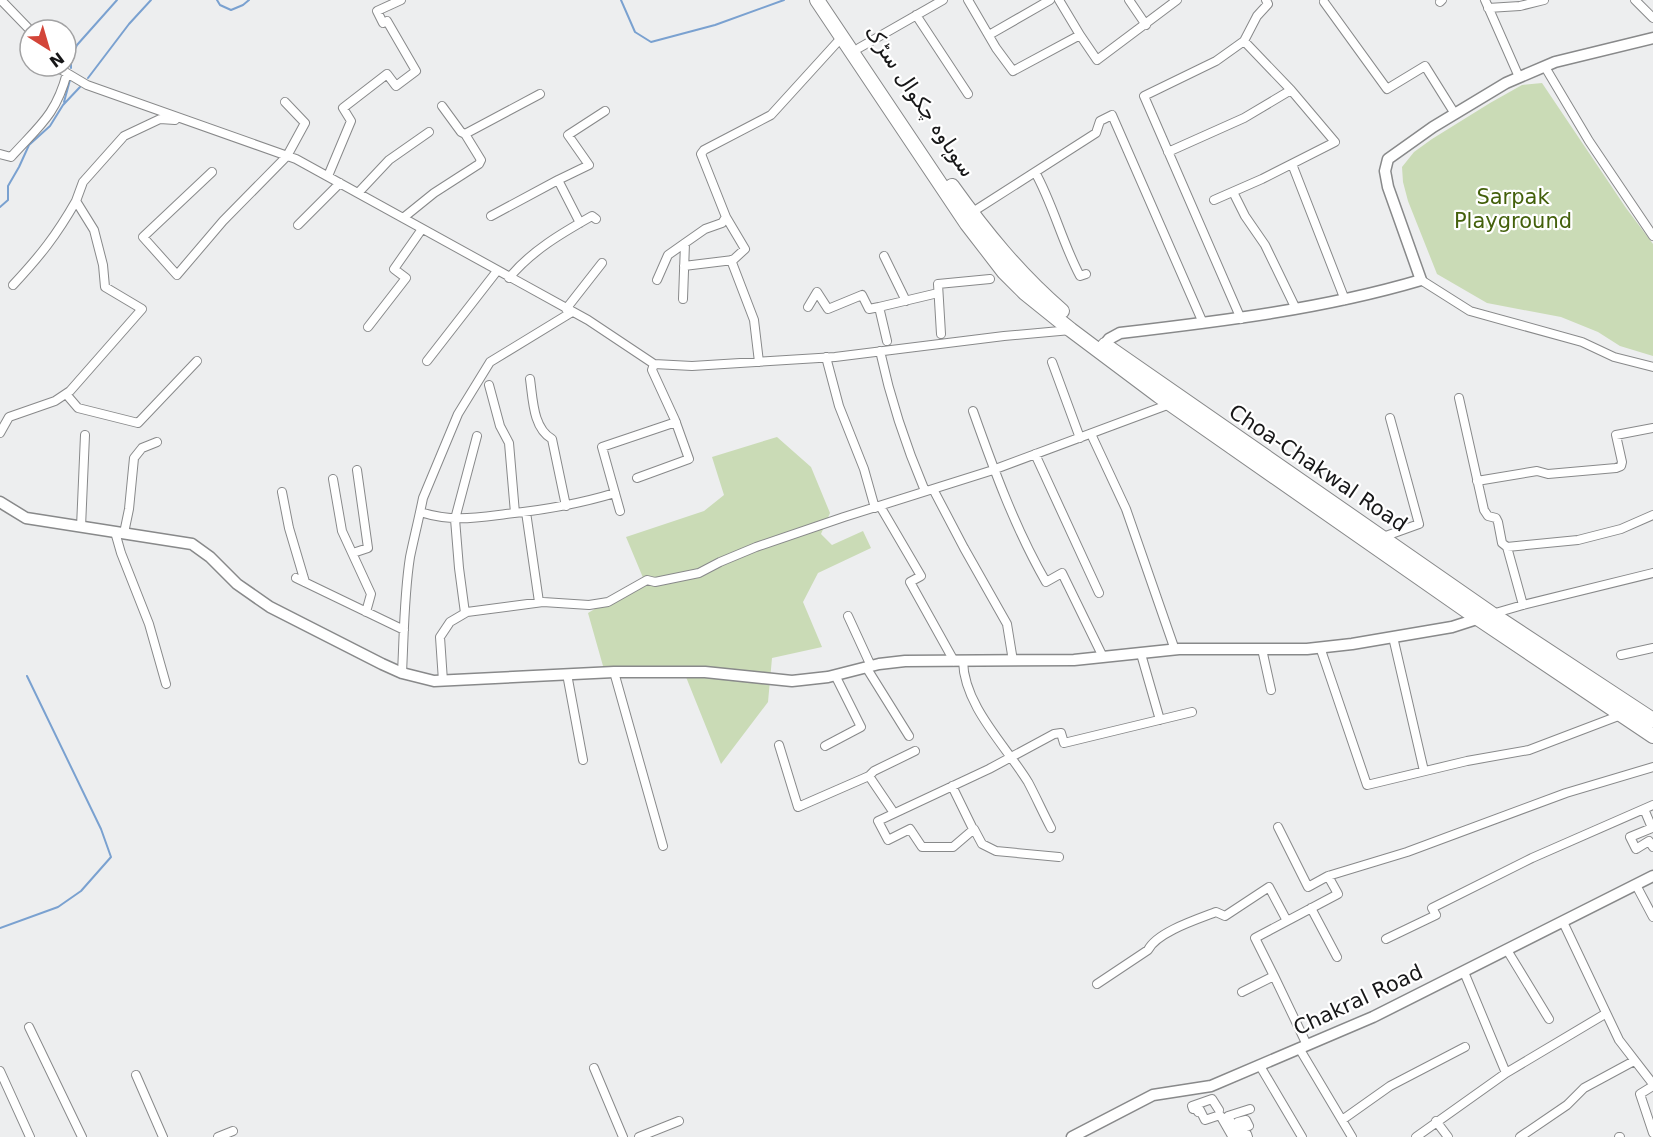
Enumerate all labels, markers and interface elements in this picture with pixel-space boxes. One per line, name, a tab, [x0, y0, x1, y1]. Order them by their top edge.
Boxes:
north arrow	[18, 18, 78, 78]
street label: سوہاوہ چکوال سڑک	[859, 20, 980, 182]
text: N	[46, 48, 68, 71]
park label: Sarpak Playground	[1454, 185, 1572, 233]
street label: Choa-Chakwal Road	[1224, 399, 1412, 537]
street label: Chakral Road	[1290, 960, 1426, 1040]

